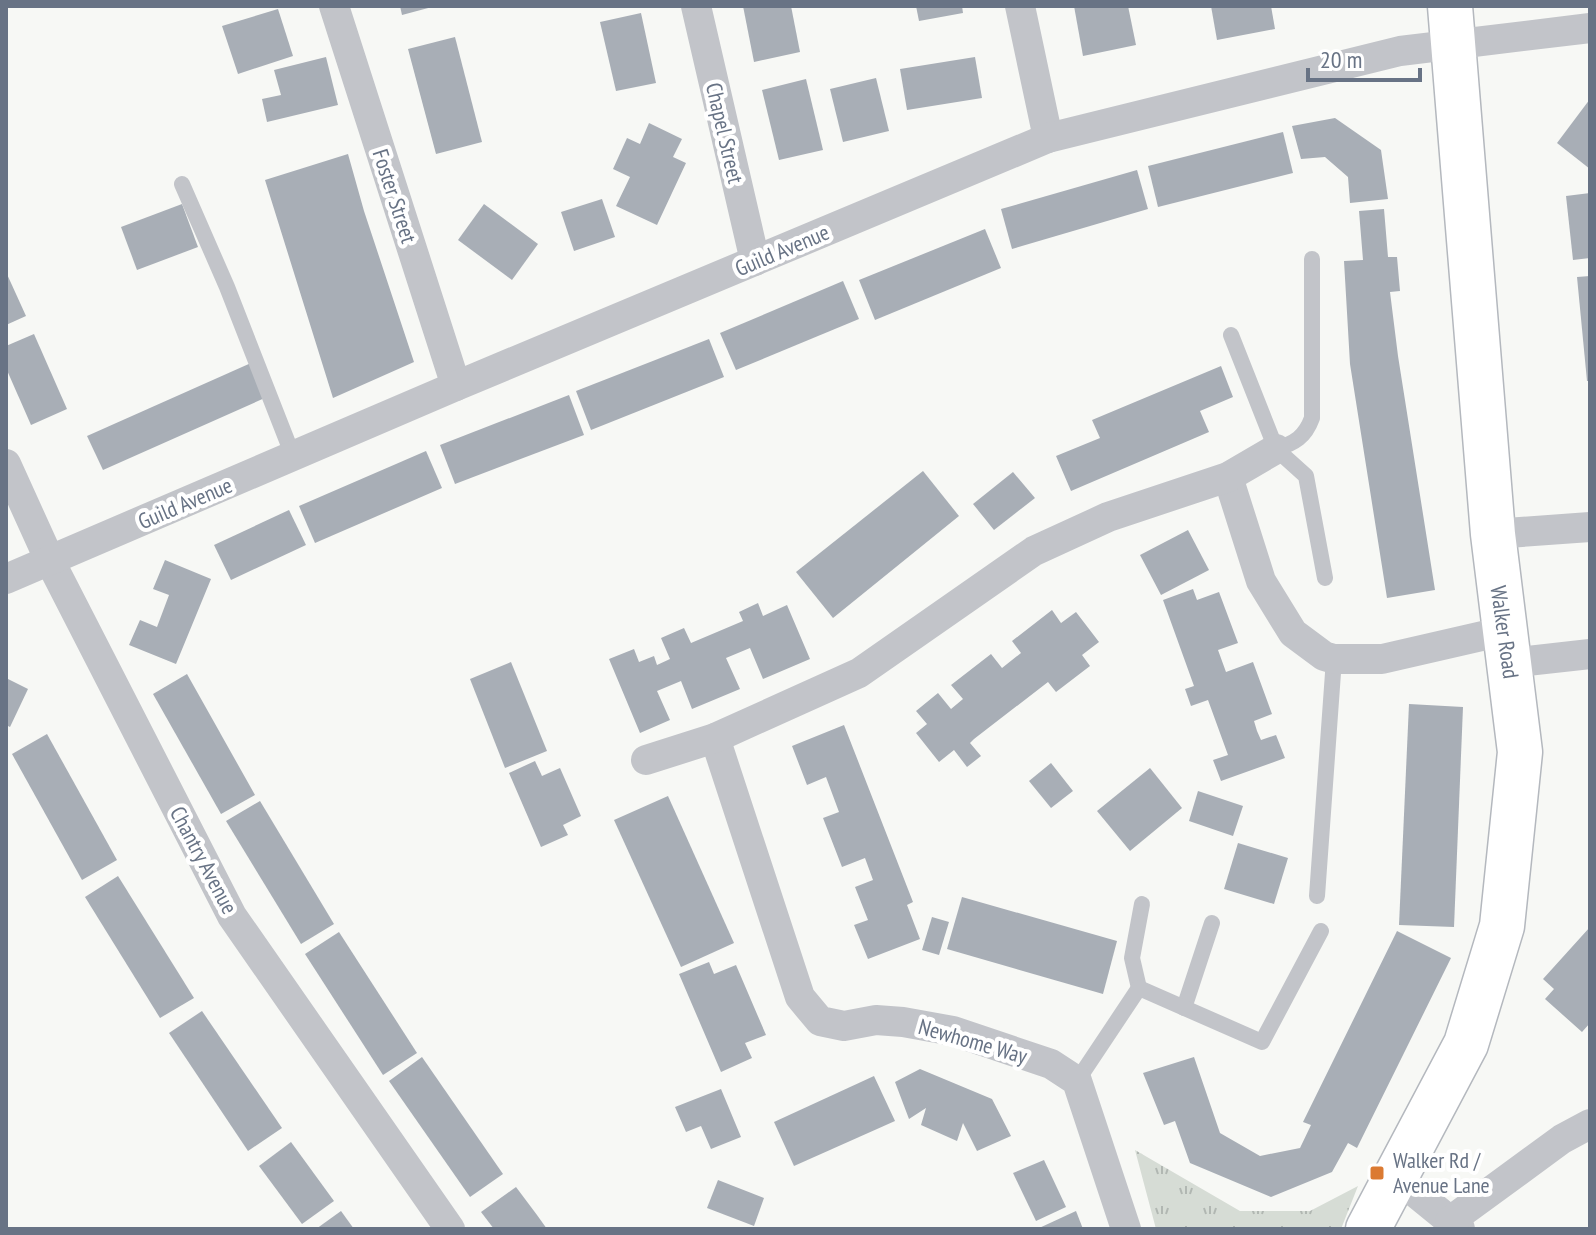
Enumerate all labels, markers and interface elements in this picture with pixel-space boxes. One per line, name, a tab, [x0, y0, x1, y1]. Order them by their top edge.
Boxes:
scale bar	[1308, 32, 1420, 82]
text: 20 m	[1320, 44, 1362, 75]
street label: Chapel Street	[700, 80, 750, 186]
street label: Foster Street	[367, 145, 423, 247]
street label: Guild Avenue	[731, 218, 833, 282]
street label: Guild Avenue	[134, 471, 236, 535]
street label: Walker Road	[1485, 584, 1525, 680]
street label: Chantry Avenue	[164, 801, 244, 919]
street label: Newhome Way	[915, 1012, 1031, 1070]
place label: Walker Rd / Avenue Lane	[1393, 1146, 1490, 1199]
marker: Walker Rd / Avenue Lane	[1368, 1164, 1386, 1182]

